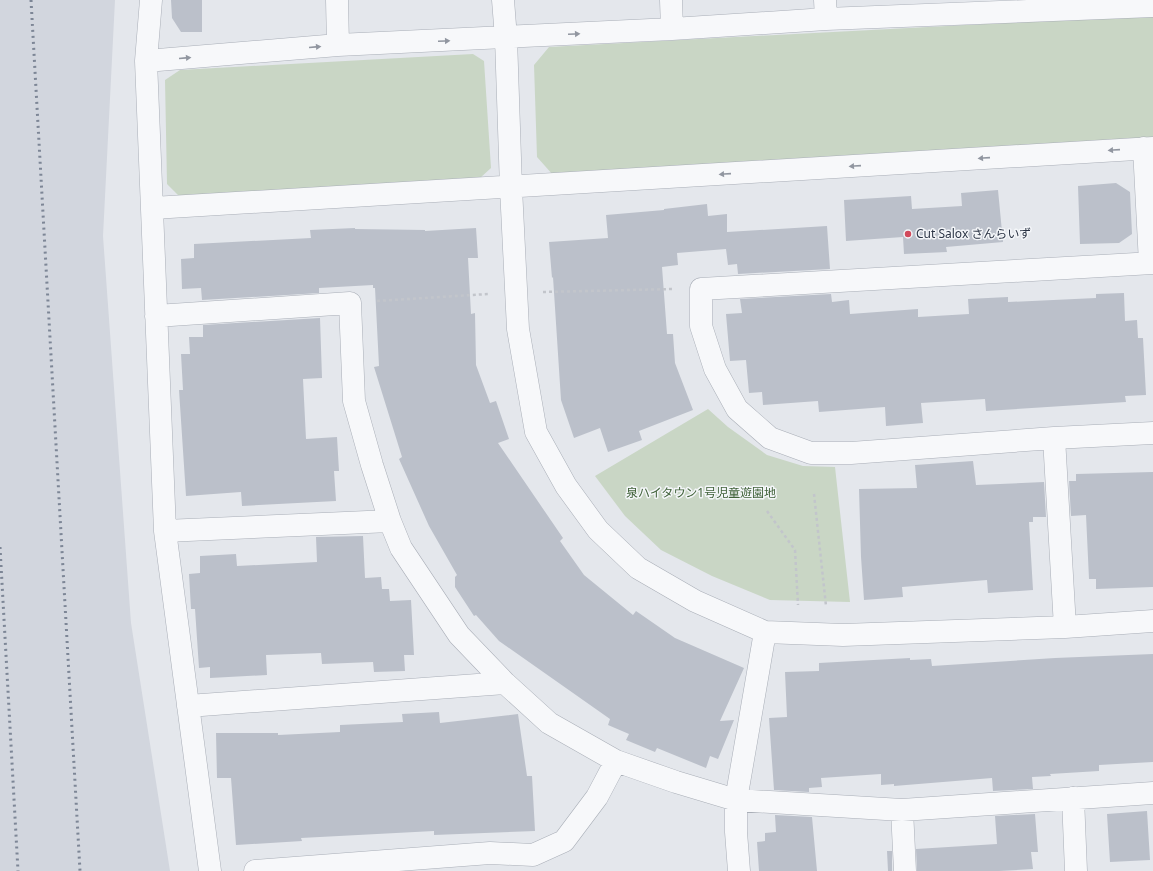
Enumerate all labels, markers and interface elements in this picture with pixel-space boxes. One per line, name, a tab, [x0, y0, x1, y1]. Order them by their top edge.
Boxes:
one-way arrow	[568, 31, 580, 38]
one-way arrow	[438, 37, 450, 44]
one-way arrow	[309, 44, 321, 51]
one-way arrow	[179, 55, 191, 62]
one-way arrow	[1108, 147, 1120, 154]
one-way arrow	[978, 155, 990, 162]
one-way arrow	[849, 163, 861, 170]
one-way arrow	[719, 171, 731, 178]
place label: Cut Salox さんらいず	[916, 225, 1031, 242]
marker: Cut Salox さんらいず	[903, 229, 913, 239]
park label: 泉ハイタウン1号児童遊園地	[626, 484, 776, 501]

